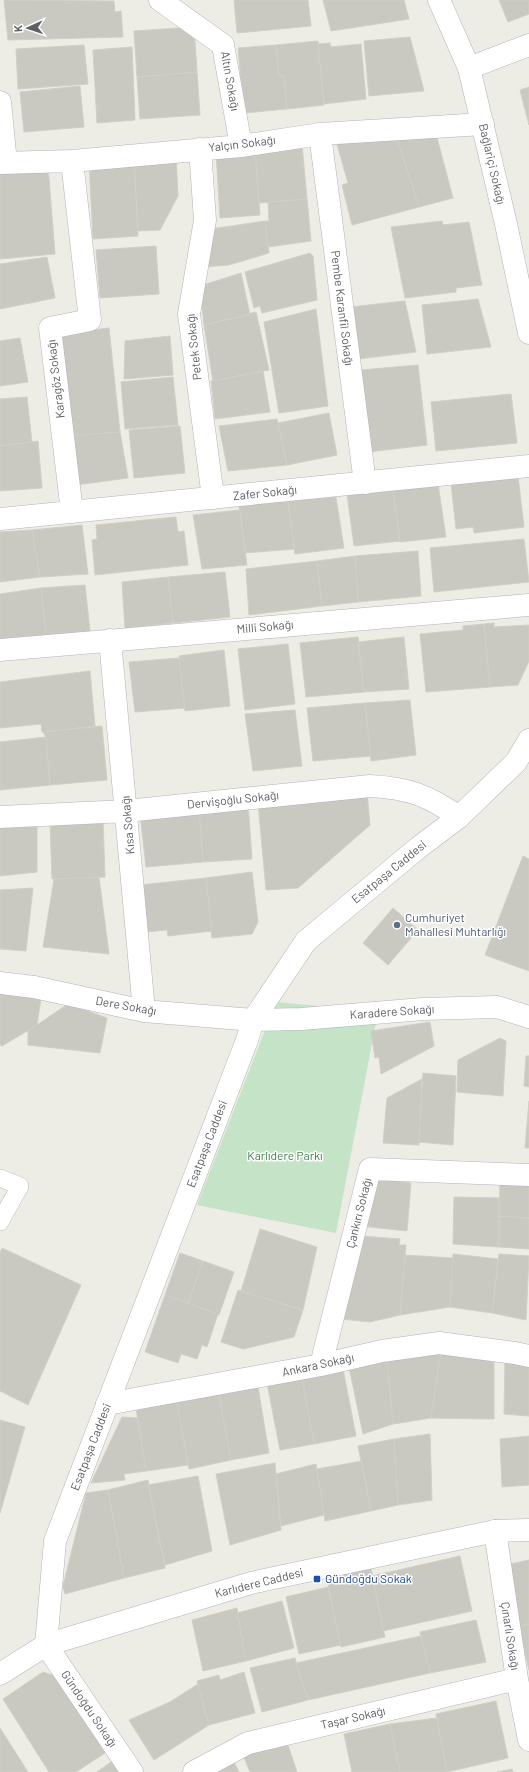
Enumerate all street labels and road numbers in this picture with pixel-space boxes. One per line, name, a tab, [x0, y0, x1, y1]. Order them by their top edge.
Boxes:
street label: Altın Sokağı	[219, 50, 243, 112]
street label: Bağlariçi Sokağı	[477, 122, 509, 206]
street label: Yalçın Sokağı	[208, 132, 276, 154]
street label: Pembe Karanfil Sokağı	[329, 249, 357, 366]
street label: Petek Sokağı	[183, 313, 203, 381]
street label: Karagöz Sokağı	[43, 339, 67, 419]
street label: Zafer Sokağı	[232, 482, 297, 502]
street label: Milli Sokağı	[236, 617, 294, 635]
street label: Dervişoğlu Sokağı	[186, 787, 279, 811]
street label: Kısa Sokağı	[117, 795, 137, 855]
street label: Esatpaşa Caddesi	[348, 837, 429, 906]
street label: Dere Sokağı	[95, 993, 158, 1017]
street label: Karadere Sokağı	[349, 1001, 435, 1021]
street label: Esatpaşa Caddesi	[183, 1098, 229, 1189]
street label: Çankırı Sokağı	[343, 1176, 374, 1249]
street label: Ankara Sokağı	[281, 1350, 355, 1378]
street label: Esatpaşa Caddesi	[67, 1401, 113, 1492]
street label: Karlıdere Caddesi	[213, 1564, 304, 1600]
street label: Çınarlı Sokağı	[499, 1601, 523, 1671]
street label: Gündoğdu Sokağı	[59, 1667, 121, 1750]
street label: Taşar Sokağı	[319, 1703, 387, 1731]

